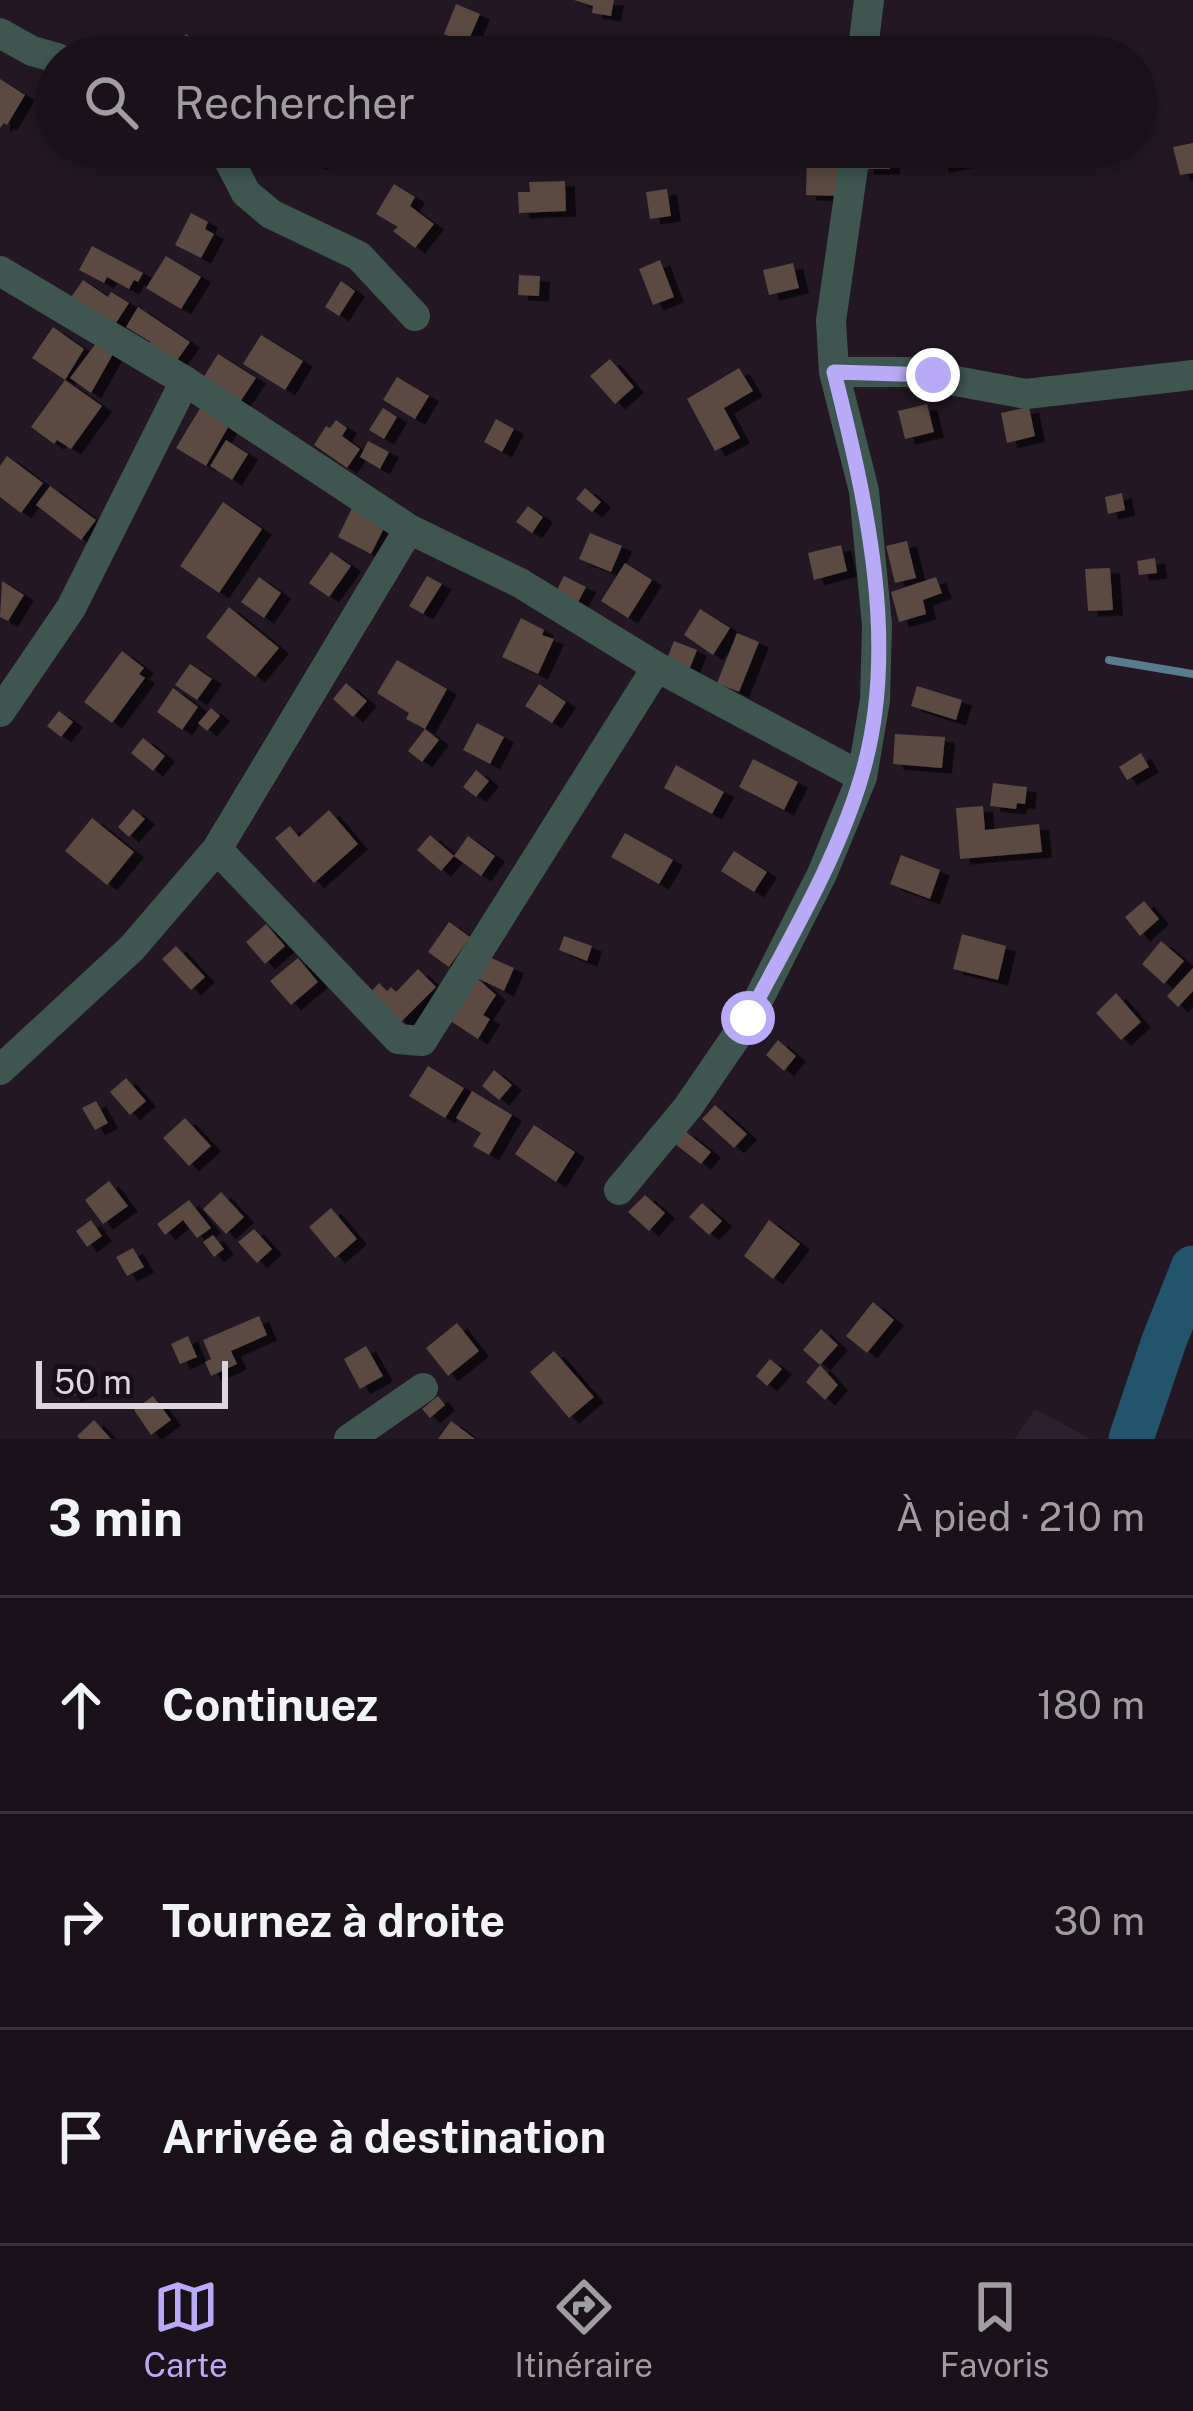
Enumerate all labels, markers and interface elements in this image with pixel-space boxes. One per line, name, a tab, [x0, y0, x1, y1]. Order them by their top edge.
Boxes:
search box	[36, 36, 1157, 168]
icon: search	[78, 69, 144, 135]
text: Rechercher	[174, 76, 415, 129]
route end	[906, 348, 960, 402]
route start	[721, 991, 775, 1045]
scale bar	[36, 1355, 228, 1408]
text: 50 m	[54, 1363, 132, 1401]
text: 3 min	[48, 1488, 183, 1547]
text: À pied · 210 m	[896, 1494, 1145, 1540]
icon: ahead	[48, 1672, 114, 1738]
text: Continuez	[162, 1678, 378, 1731]
text: 180 m	[1037, 1682, 1145, 1728]
icon: right	[48, 1888, 114, 1954]
text: Tournez à droite	[162, 1894, 505, 1947]
text: 30 m	[1054, 1898, 1145, 1944]
icon: arrive	[48, 2104, 114, 2170]
text: Arrivée à destination	[162, 2110, 606, 2163]
tab: Carte	[143, 2274, 228, 2384]
tab: Itinéraire	[515, 2274, 653, 2384]
tab: Favoris	[940, 2274, 1050, 2384]

